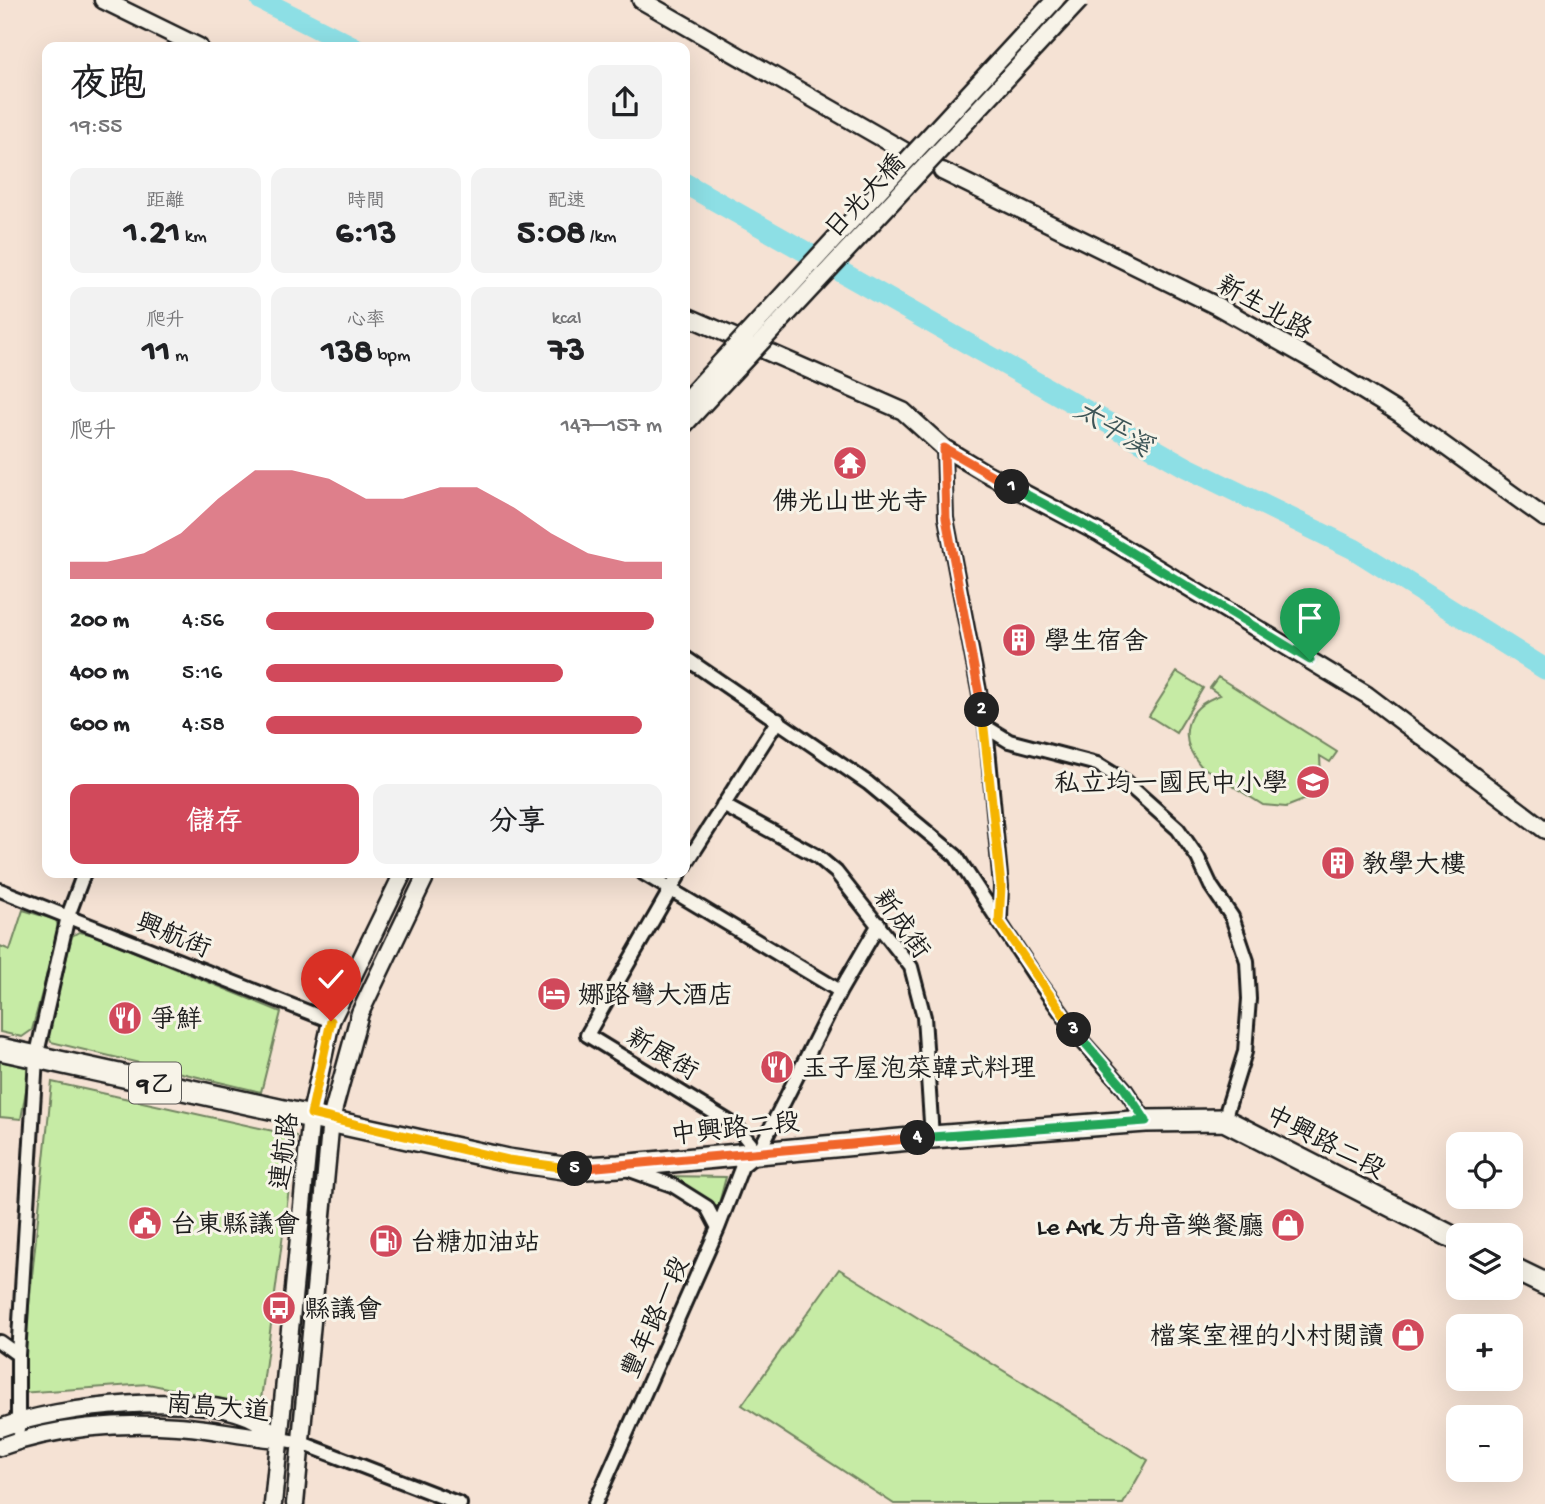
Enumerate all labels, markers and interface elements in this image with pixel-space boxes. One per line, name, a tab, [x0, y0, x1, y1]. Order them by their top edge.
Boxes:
button: share	[588, 65, 662, 139]
text: 夜跑	[70, 66, 146, 110]
text: 19:55	[70, 114, 122, 141]
street label: 日光大橋	[820, 149, 914, 247]
text: 距離	[146, 191, 184, 214]
text: 時間	[347, 191, 385, 214]
text: 配速	[548, 191, 586, 214]
text: 1.21	[124, 214, 180, 255]
text: 6:13	[335, 214, 397, 255]
text: 5:08	[517, 214, 585, 255]
text: km	[180, 226, 207, 249]
text: /km	[585, 226, 616, 249]
street label: 新生北路	[1210, 269, 1317, 349]
text: kcal	[552, 308, 582, 331]
text: 爬升	[146, 310, 184, 333]
text: 心率	[347, 310, 385, 333]
text: 73	[548, 331, 585, 372]
text: 11	[142, 333, 170, 374]
text: 138	[322, 333, 373, 374]
text: m	[170, 345, 188, 368]
text: bpm	[373, 345, 410, 368]
water label: 太平溪	[1067, 395, 1159, 467]
text: 147–157 m	[561, 413, 662, 440]
text: 爬升	[70, 419, 116, 446]
temple icon: 佛光山世光寺	[831, 444, 869, 482]
pin: 1	[995, 470, 1030, 504]
text: 1	[1008, 475, 1015, 498]
place label: 佛光山世光寺	[772, 487, 928, 520]
pin	[1280, 588, 1340, 660]
icon: arrive	[1291, 599, 1329, 637]
text: 200 m	[70, 608, 129, 635]
text: 4:56	[182, 608, 224, 635]
building icon: 學生宿舍	[1000, 621, 1038, 659]
place label: 學生宿舍	[1044, 627, 1148, 660]
text: 400 m	[70, 660, 129, 687]
text: 5:16	[182, 660, 222, 687]
pin: 2	[964, 692, 1000, 728]
text: 2	[977, 698, 986, 721]
text: 600 m	[70, 712, 130, 739]
text: 4:58	[182, 712, 225, 739]
school or university icon: 私立均一國民中小學	[1294, 763, 1332, 801]
place label: 私立均一國民中小學	[1054, 769, 1288, 802]
button: 儲存	[70, 784, 359, 864]
button: 分享	[373, 784, 662, 864]
building icon: 教學大樓	[1319, 844, 1357, 882]
place label: 教學大樓	[1362, 850, 1466, 883]
street label: 新成街	[864, 884, 936, 966]
street label: 興航街	[130, 907, 215, 967]
pin	[301, 949, 361, 1021]
icon: check	[312, 960, 350, 998]
hotel icon: 娜路彎大酒店	[535, 975, 573, 1013]
place label: 娜路彎大酒店	[578, 981, 734, 1014]
restaurant icon: 爭鮮	[106, 999, 144, 1037]
place label: 爭鮮	[150, 1005, 202, 1038]
pin: 3	[1056, 1012, 1092, 1048]
text: 3	[1069, 1018, 1078, 1041]
street label: 新展街	[619, 1023, 703, 1090]
restaurant icon: 玉子屋泡菜韓式料理	[758, 1048, 796, 1086]
place label: 玉子屋泡菜韓式料理	[802, 1054, 1036, 1087]
road number: 9乙	[129, 1063, 181, 1104]
street label: 中興路二段	[1259, 1100, 1390, 1188]
street label: 中興路二段	[669, 1107, 802, 1154]
street label: 連航路	[265, 1111, 308, 1192]
pin: 4	[900, 1120, 936, 1156]
text: 4	[913, 1126, 922, 1149]
map controls	[1446, 1132, 1523, 1482]
button: locate	[1446, 1132, 1523, 1209]
pin: 5	[558, 1152, 592, 1186]
text: 5	[570, 1157, 580, 1180]
public building icon: 台東縣議會	[126, 1204, 164, 1242]
shop icon: Le Ark 方舟音樂餐廳	[1269, 1206, 1307, 1244]
place label: 台東縣議會	[170, 1210, 300, 1243]
place label: Le Ark 方舟音樂餐廳	[1037, 1212, 1264, 1245]
fuel station icon: 台糖加油站	[367, 1222, 405, 1260]
button: layers	[1446, 1223, 1523, 1300]
place label: 台糖加油站	[410, 1228, 540, 1261]
street label: 豐年路一段	[616, 1252, 699, 1385]
bus stop icon: 縣議會	[260, 1289, 298, 1327]
place label: 縣議會	[304, 1295, 382, 1328]
button: +	[1446, 1314, 1523, 1391]
shop icon: 檔案室裡的小村閱讀	[1389, 1316, 1427, 1354]
place label: 檔案室裡的小村閱讀	[1150, 1322, 1384, 1355]
street label: 南島大道	[164, 1389, 271, 1430]
button: −	[1446, 1405, 1523, 1482]

